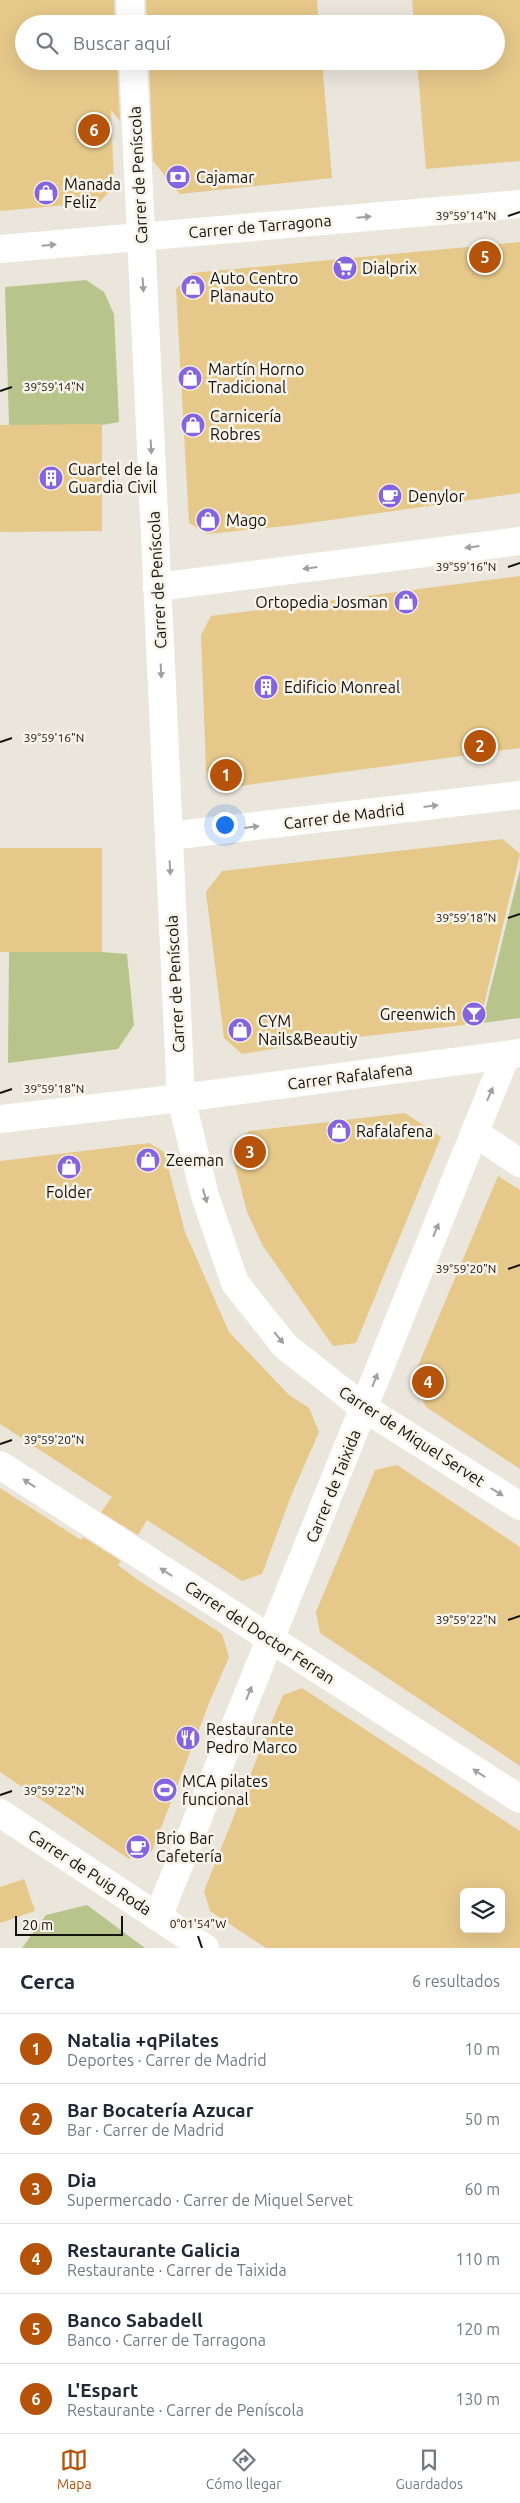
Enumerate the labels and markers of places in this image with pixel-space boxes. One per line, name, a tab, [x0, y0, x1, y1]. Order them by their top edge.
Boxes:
pin: 6	[78, 111, 110, 149]
bank icon: Cajamar	[165, 164, 191, 190]
place label: Cajamar	[196, 168, 254, 186]
place label: Manada Feliz	[64, 175, 121, 211]
shop icon: Manada Feliz	[33, 180, 59, 206]
pin: 5	[469, 238, 501, 276]
supermarket icon: Dialprix	[332, 255, 358, 281]
place label: Dialprix	[362, 259, 417, 277]
place label: Auto Centro Planauto	[210, 269, 298, 305]
shop icon: Auto Centro Planauto	[180, 274, 206, 300]
place label: Martín Horno Tradicional	[208, 360, 304, 396]
shop icon: Martín Horno Tradicional	[177, 365, 203, 391]
place label: Carnicería Robres	[210, 407, 282, 443]
shop icon: Carnicería Robres	[180, 412, 206, 438]
place label: Cuartel de la Guardia Civil	[68, 460, 158, 496]
building icon: Cuartel de la Guardia Civil	[38, 465, 64, 491]
cafe icon: Denylor	[377, 483, 403, 509]
place label: Denylor	[408, 487, 464, 505]
shop icon: Mago	[195, 507, 221, 533]
place label: Mago	[226, 511, 267, 529]
shop icon: Ortopedia Josman	[393, 589, 419, 615]
place label: Ortopedia Josman	[255, 593, 388, 611]
building icon: Edificio Monreal	[253, 674, 279, 700]
place label: Edificio Monreal	[284, 678, 400, 696]
pin: 2	[464, 727, 496, 765]
pin: 1	[210, 756, 242, 794]
bar icon: Greenwich	[461, 1001, 487, 1027]
place label: Greenwich	[380, 1005, 456, 1023]
place label: CYM Nails&Beautiy	[258, 1012, 358, 1048]
shop icon: CYM Nails&Beautiy	[227, 1017, 253, 1043]
shop icon: Rafalafena	[326, 1118, 352, 1144]
place label: Rafalafena	[356, 1122, 433, 1140]
pin: 3	[234, 1133, 266, 1171]
shop icon: Zeeman	[135, 1147, 161, 1173]
place label: Zeeman	[166, 1151, 224, 1169]
shop icon: Folder	[56, 1154, 82, 1180]
place label: Folder	[46, 1183, 92, 1201]
pin: 4	[412, 1363, 444, 1401]
place label: Restaurante Pedro Marco	[206, 1720, 297, 1756]
restaurant icon: Restaurante Pedro Marco	[175, 1725, 201, 1751]
place label: MCA pilates funcional	[182, 1772, 268, 1808]
sports icon: MCA pilates funcional	[152, 1777, 178, 1803]
place label: Brio Bar Cafetería	[156, 1829, 222, 1865]
cafe icon: Brio Bar Cafetería	[125, 1834, 151, 1860]

